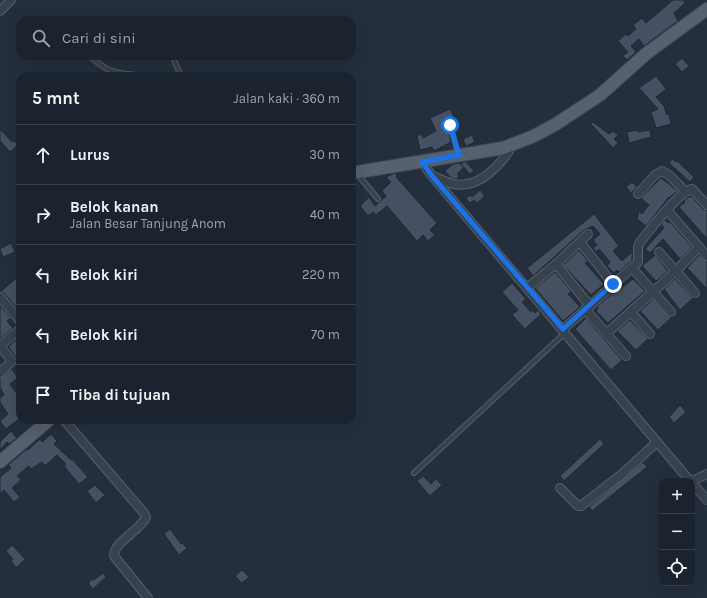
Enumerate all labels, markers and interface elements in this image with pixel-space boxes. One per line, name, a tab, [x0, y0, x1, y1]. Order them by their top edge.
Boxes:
search box	[16, 16, 356, 60]
icon: search	[30, 27, 52, 49]
text: Cari di sini	[62, 29, 136, 47]
text: 5 mnt	[32, 88, 80, 108]
text: Jalan kaki · 360 m	[234, 91, 340, 106]
route start	[441, 116, 459, 134]
icon: ahead	[32, 144, 54, 166]
text: Lurus	[70, 146, 110, 164]
text: 30 m	[309, 147, 340, 162]
text: Belok kanan	[70, 198, 159, 216]
icon: right	[32, 204, 54, 226]
text: 40 m	[310, 207, 340, 222]
text: Jalan Besar Tanjung Anom	[70, 216, 226, 231]
icon: left	[32, 264, 54, 286]
text: Belok kiri	[70, 266, 138, 284]
text: 220 m	[302, 267, 340, 282]
route end	[604, 275, 622, 293]
icon: left	[32, 324, 54, 346]
text: Belok kiri	[70, 326, 138, 344]
text: 70 m	[311, 327, 340, 342]
icon: arrive	[32, 384, 54, 406]
text: Tiba di tujuan	[70, 386, 170, 404]
map controls	[659, 478, 695, 586]
button: +	[659, 478, 695, 514]
button: −	[659, 514, 695, 550]
button: locate	[659, 550, 695, 586]

